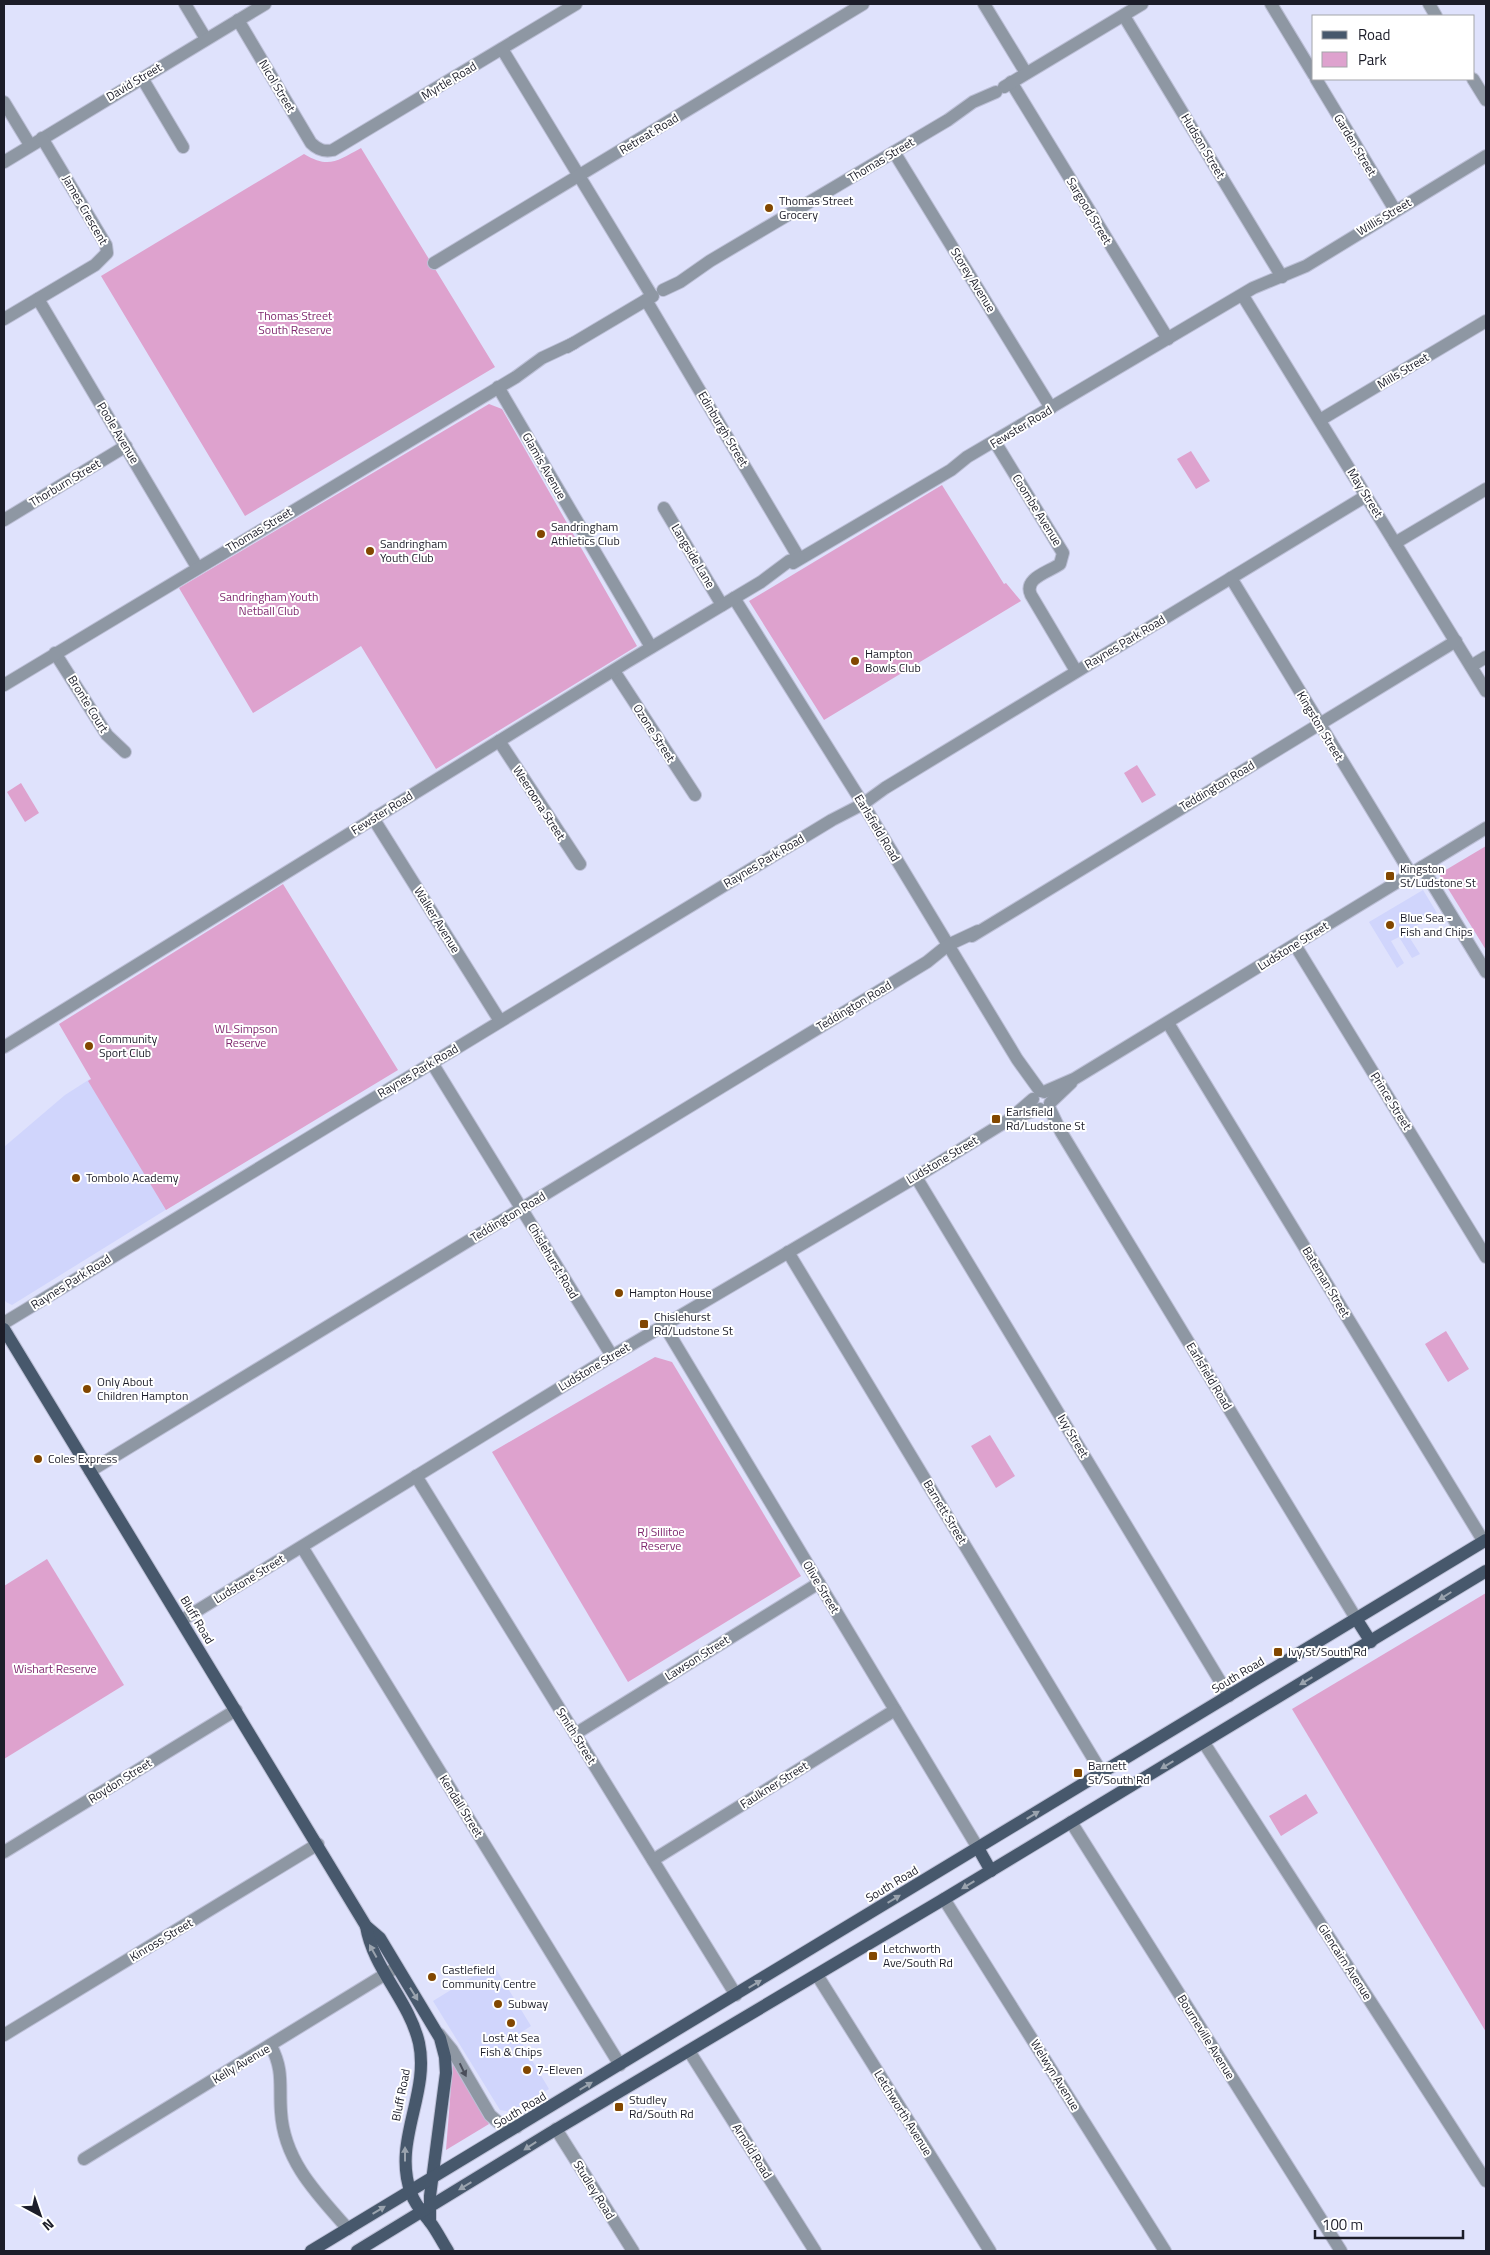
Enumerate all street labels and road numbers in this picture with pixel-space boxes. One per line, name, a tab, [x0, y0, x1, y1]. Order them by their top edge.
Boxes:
street label: Nicol Street	[254, 56, 301, 116]
street label: David Street	[102, 57, 166, 106]
street label: Myrtle Road	[417, 57, 480, 105]
street label: Retreat Road	[615, 108, 682, 159]
street label: Hudson Street	[1177, 110, 1231, 182]
street label: Garden Street	[1329, 110, 1382, 180]
street label: Thomas Street	[844, 132, 918, 187]
street label: James Crescent	[58, 171, 113, 249]
street label: Sargood Street	[1062, 174, 1117, 249]
street label: Willis Street	[1353, 192, 1415, 240]
street label: Storey Avenue	[946, 244, 1001, 316]
street label: Mills Street	[1373, 347, 1433, 394]
street label: Edinburgh Street	[693, 387, 754, 471]
street label: Poole Avenue	[93, 398, 144, 467]
street label: Fewster Road	[986, 400, 1056, 453]
street label: Glamis Avenue	[518, 429, 571, 503]
street label: Thorburn Street	[26, 453, 105, 511]
street label: May Street	[1343, 464, 1389, 522]
street label: Coombe Avenue	[1008, 470, 1067, 549]
street label: Thomas Street	[222, 502, 296, 557]
street label: Langside Lane	[667, 520, 720, 591]
street label: Raynes Park Road	[1081, 610, 1169, 673]
street label: Bronte Court	[63, 671, 114, 737]
street label: Kingston Street	[1292, 687, 1349, 765]
street label: Ozone Street	[629, 700, 681, 766]
street label: Teddington Road	[1175, 756, 1258, 816]
street label: Weeroona Street	[508, 762, 571, 844]
street label: Fewster Road	[347, 786, 416, 839]
street label: Earlsfield Road	[850, 790, 905, 865]
street label: Raynes Park Road	[720, 829, 808, 892]
street label: Walker Avenue	[409, 883, 465, 957]
street label: Ludstone Street	[1254, 916, 1333, 975]
street label: Teddington Road	[812, 976, 895, 1036]
street label: Raynes Park Road	[374, 1039, 462, 1102]
street label: Prince Street	[1366, 1068, 1417, 1134]
street label: Ludstone Street	[902, 1130, 982, 1188]
street label: Teddington Road	[466, 1187, 549, 1247]
street label: Chislehurst Road	[523, 1219, 584, 1302]
street label: Bateman Street	[1298, 1243, 1356, 1321]
street label: Raynes Park Road	[27, 1249, 115, 1314]
street label: Ludstone Street	[554, 1337, 634, 1395]
street label: Earlsfield Road	[1182, 1338, 1237, 1413]
street label: Ivy Street	[1053, 1410, 1094, 1462]
street label: Barnett Street	[919, 1476, 973, 1548]
street label: Ludstone Street	[210, 1549, 289, 1608]
street label: Olive Street	[798, 1557, 845, 1617]
street label: Bluff Road	[176, 1592, 219, 1647]
street label: Lawson Street	[661, 1630, 733, 1685]
street label: South Road	[1208, 1651, 1268, 1698]
street label: Smith Street	[552, 1704, 602, 1768]
street label: Roydon Street	[84, 1753, 156, 1808]
street label: Faulkner Street	[736, 1756, 812, 1813]
street label: Kendall Street	[435, 1771, 489, 1841]
street label: South Road	[862, 1860, 922, 1907]
street label: Kinross Street	[125, 1913, 197, 1966]
street label: Glencairn Avenue	[1314, 1920, 1377, 2004]
street label: Bourneville Avenue	[1173, 1991, 1240, 2083]
street label: Welwyn Avenue	[1026, 2035, 1085, 2114]
street label: Kelly Avenue	[208, 2039, 273, 2088]
street label: Letchworth Avenue	[869, 2066, 937, 2159]
street label: Bluff Road	[386, 2067, 415, 2123]
street label: South Road	[490, 2086, 550, 2133]
street label: Arnold Road	[728, 2119, 777, 2182]
street label: Studley Road	[569, 2157, 620, 2223]

